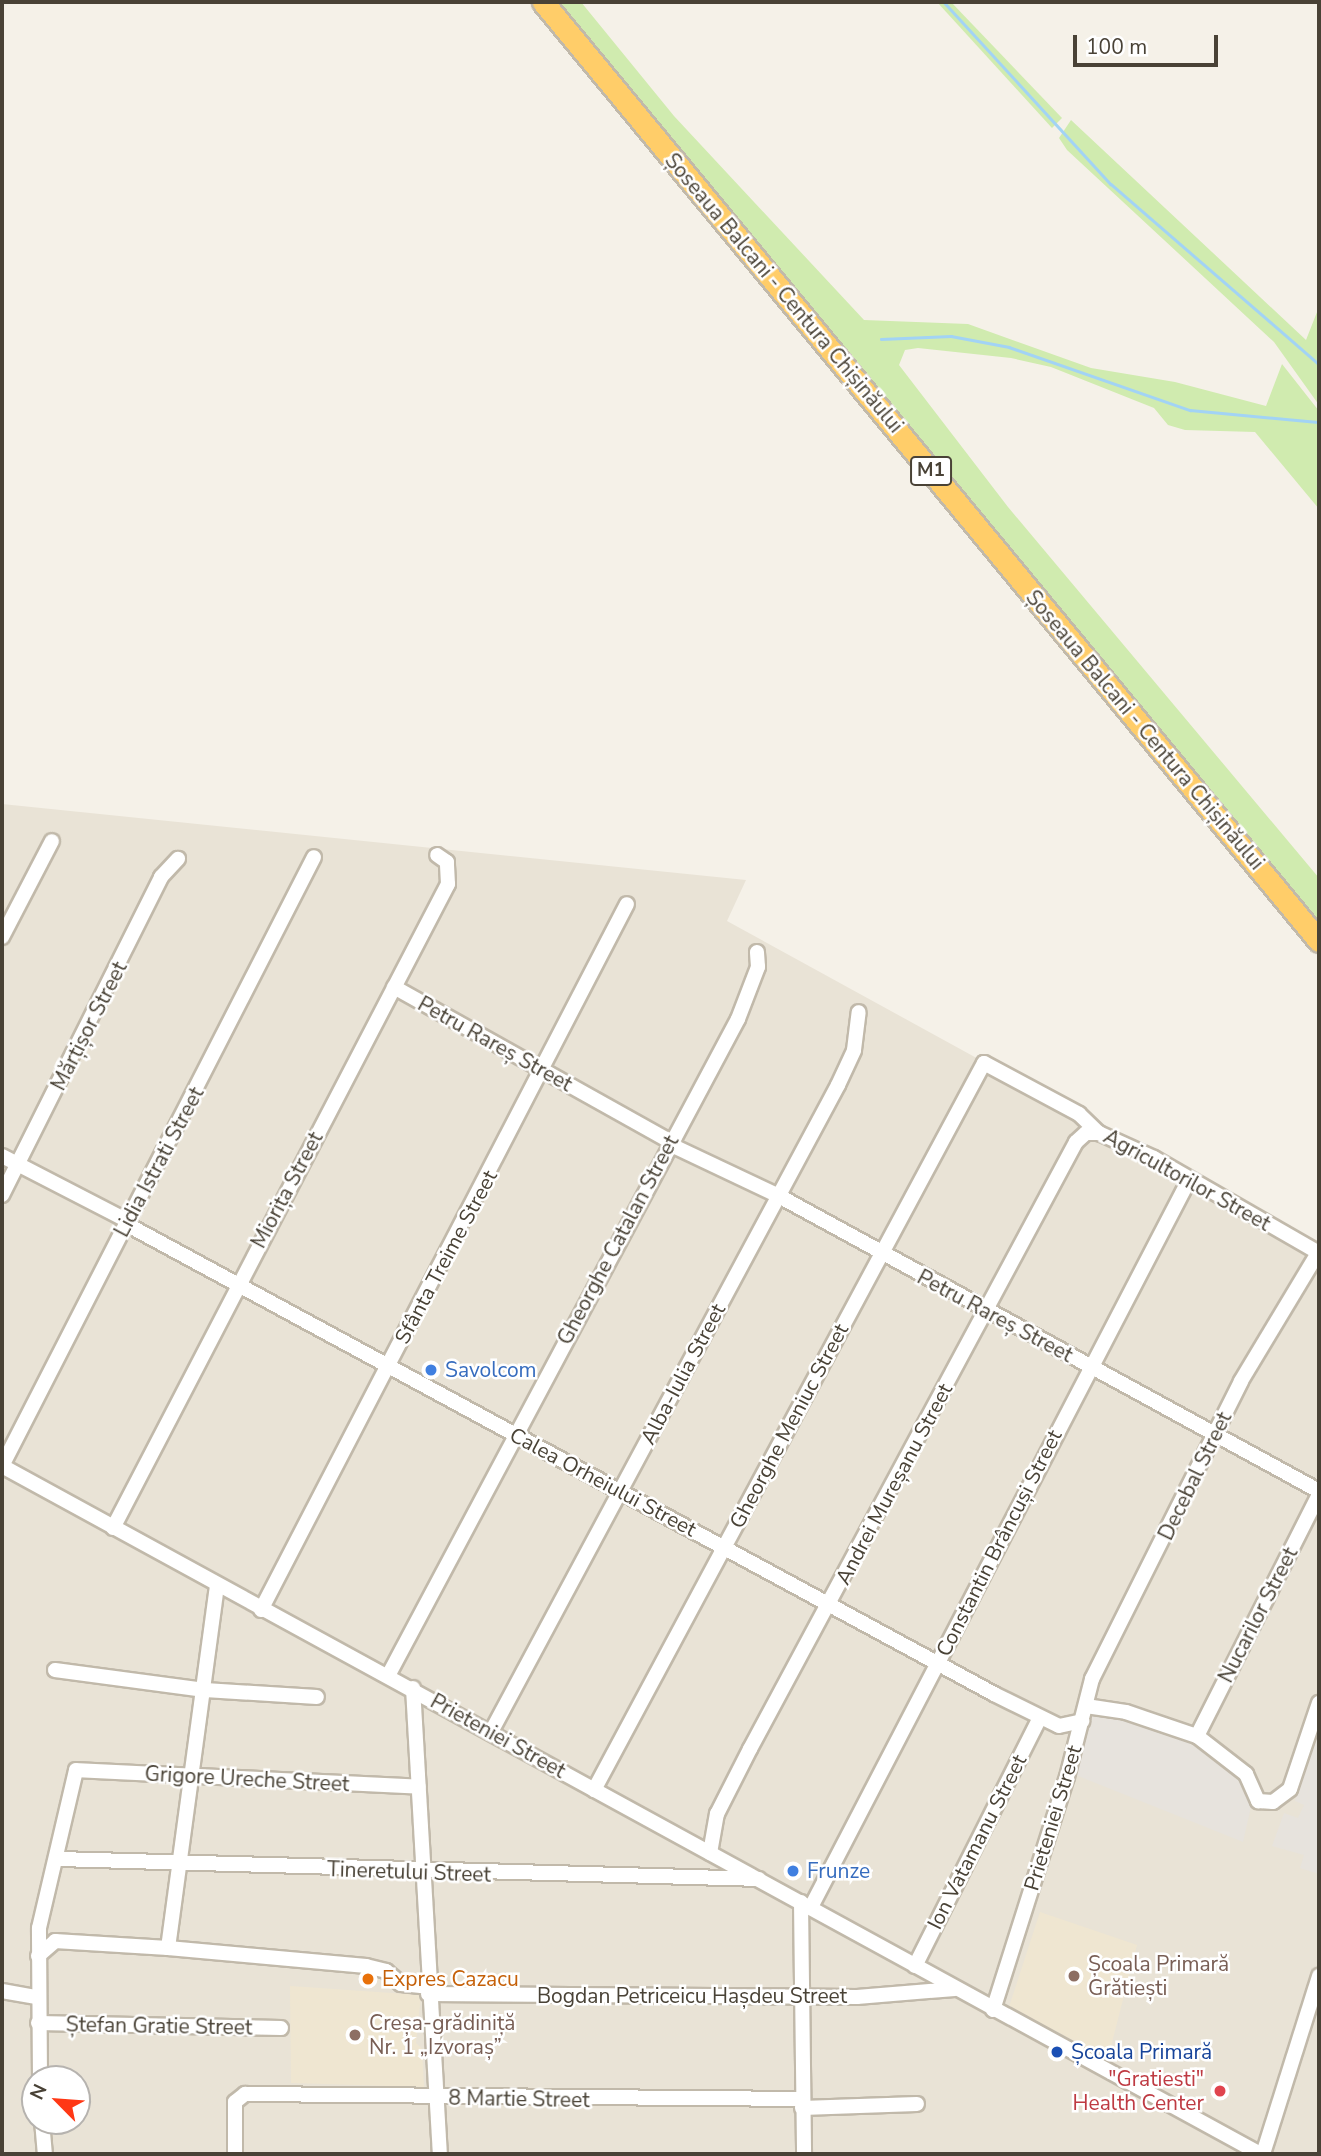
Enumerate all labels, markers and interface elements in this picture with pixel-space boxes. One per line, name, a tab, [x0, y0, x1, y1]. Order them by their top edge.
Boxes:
scale bar	[1076, 21, 1221, 65]
text: 100 m	[1086, 33, 1147, 61]
street label: Șoseaua Balcani - Centura Chișinăului	[660, 148, 908, 438]
road number: M1	[910, 456, 952, 486]
street label: Șoseaua Balcani - Centura Chișinăului	[1021, 585, 1269, 875]
street label: Mărțișor Street	[46, 957, 132, 1095]
street label: Petru Rareș Street	[413, 991, 577, 1097]
street label: Lidia Istrati Street	[109, 1083, 209, 1241]
street label: Agricultorilor Street	[1099, 1124, 1275, 1236]
street label: Miorița Street	[246, 1128, 328, 1252]
street label: Gheorghe Catalan Street	[552, 1131, 684, 1349]
street label: Sfânta Treime Street	[390, 1166, 502, 1348]
street label: Petru Rareș Street	[913, 1264, 1077, 1368]
street label: Alba-Iulia Street	[635, 1299, 731, 1449]
street label: Gheorghe Meniuc Street	[724, 1319, 854, 1533]
place label: Savolcom	[445, 1357, 537, 1383]
marker: Savolcom	[423, 1362, 439, 1378]
street label: Andrei Mureșanu Street	[830, 1379, 958, 1589]
street label: Decebal Street	[1153, 1408, 1237, 1544]
street label: Calea Orheiului Street	[505, 1422, 701, 1542]
street label: Constantin Brâncuși Street	[931, 1426, 1067, 1660]
street label: Nucarilor Street	[1213, 1543, 1303, 1687]
street label: Prieteniei Street	[426, 1688, 570, 1784]
street label: Prieteniei Street	[1019, 1742, 1087, 1894]
street label: Ion Vatamanu Street	[922, 1750, 1032, 1934]
street label: Grigore Ureche Street	[144, 1761, 350, 1797]
street label: Tineretului Street	[327, 1857, 491, 1887]
place label: Frunze	[807, 1858, 870, 1884]
marker: Frunze	[785, 1863, 801, 1879]
place label: Școala Primară Grătiești	[1088, 1951, 1229, 2001]
place label: Expres Cazacu	[382, 1966, 519, 1992]
marker: Școala Primară Grătiești	[1066, 1968, 1082, 1984]
marker: Expres Cazacu	[360, 1971, 376, 1987]
street label: Bogdan Petriceicu Hașdeu Street	[537, 1983, 847, 2009]
place label: Creșa-grădiniță Nr. 1 „Izvoraș”	[369, 2010, 515, 2060]
street label: Ștefan Gratie Street	[66, 2012, 252, 2040]
marker: Creșa-grădiniță Nr. 1 „Izvoraș”	[347, 2027, 363, 2043]
place label: Școala Primară	[1071, 2039, 1212, 2065]
marker: Școala Primară	[1049, 2044, 1065, 2060]
north arrow	[21, 2065, 91, 2135]
place label: "Gratiesti" Health Center	[1073, 2066, 1204, 2116]
text: N	[24, 2080, 54, 2104]
marker: "Gratiesti" Health Center	[1210, 2081, 1230, 2101]
street label: 8 Martie Street	[448, 2085, 590, 2113]

